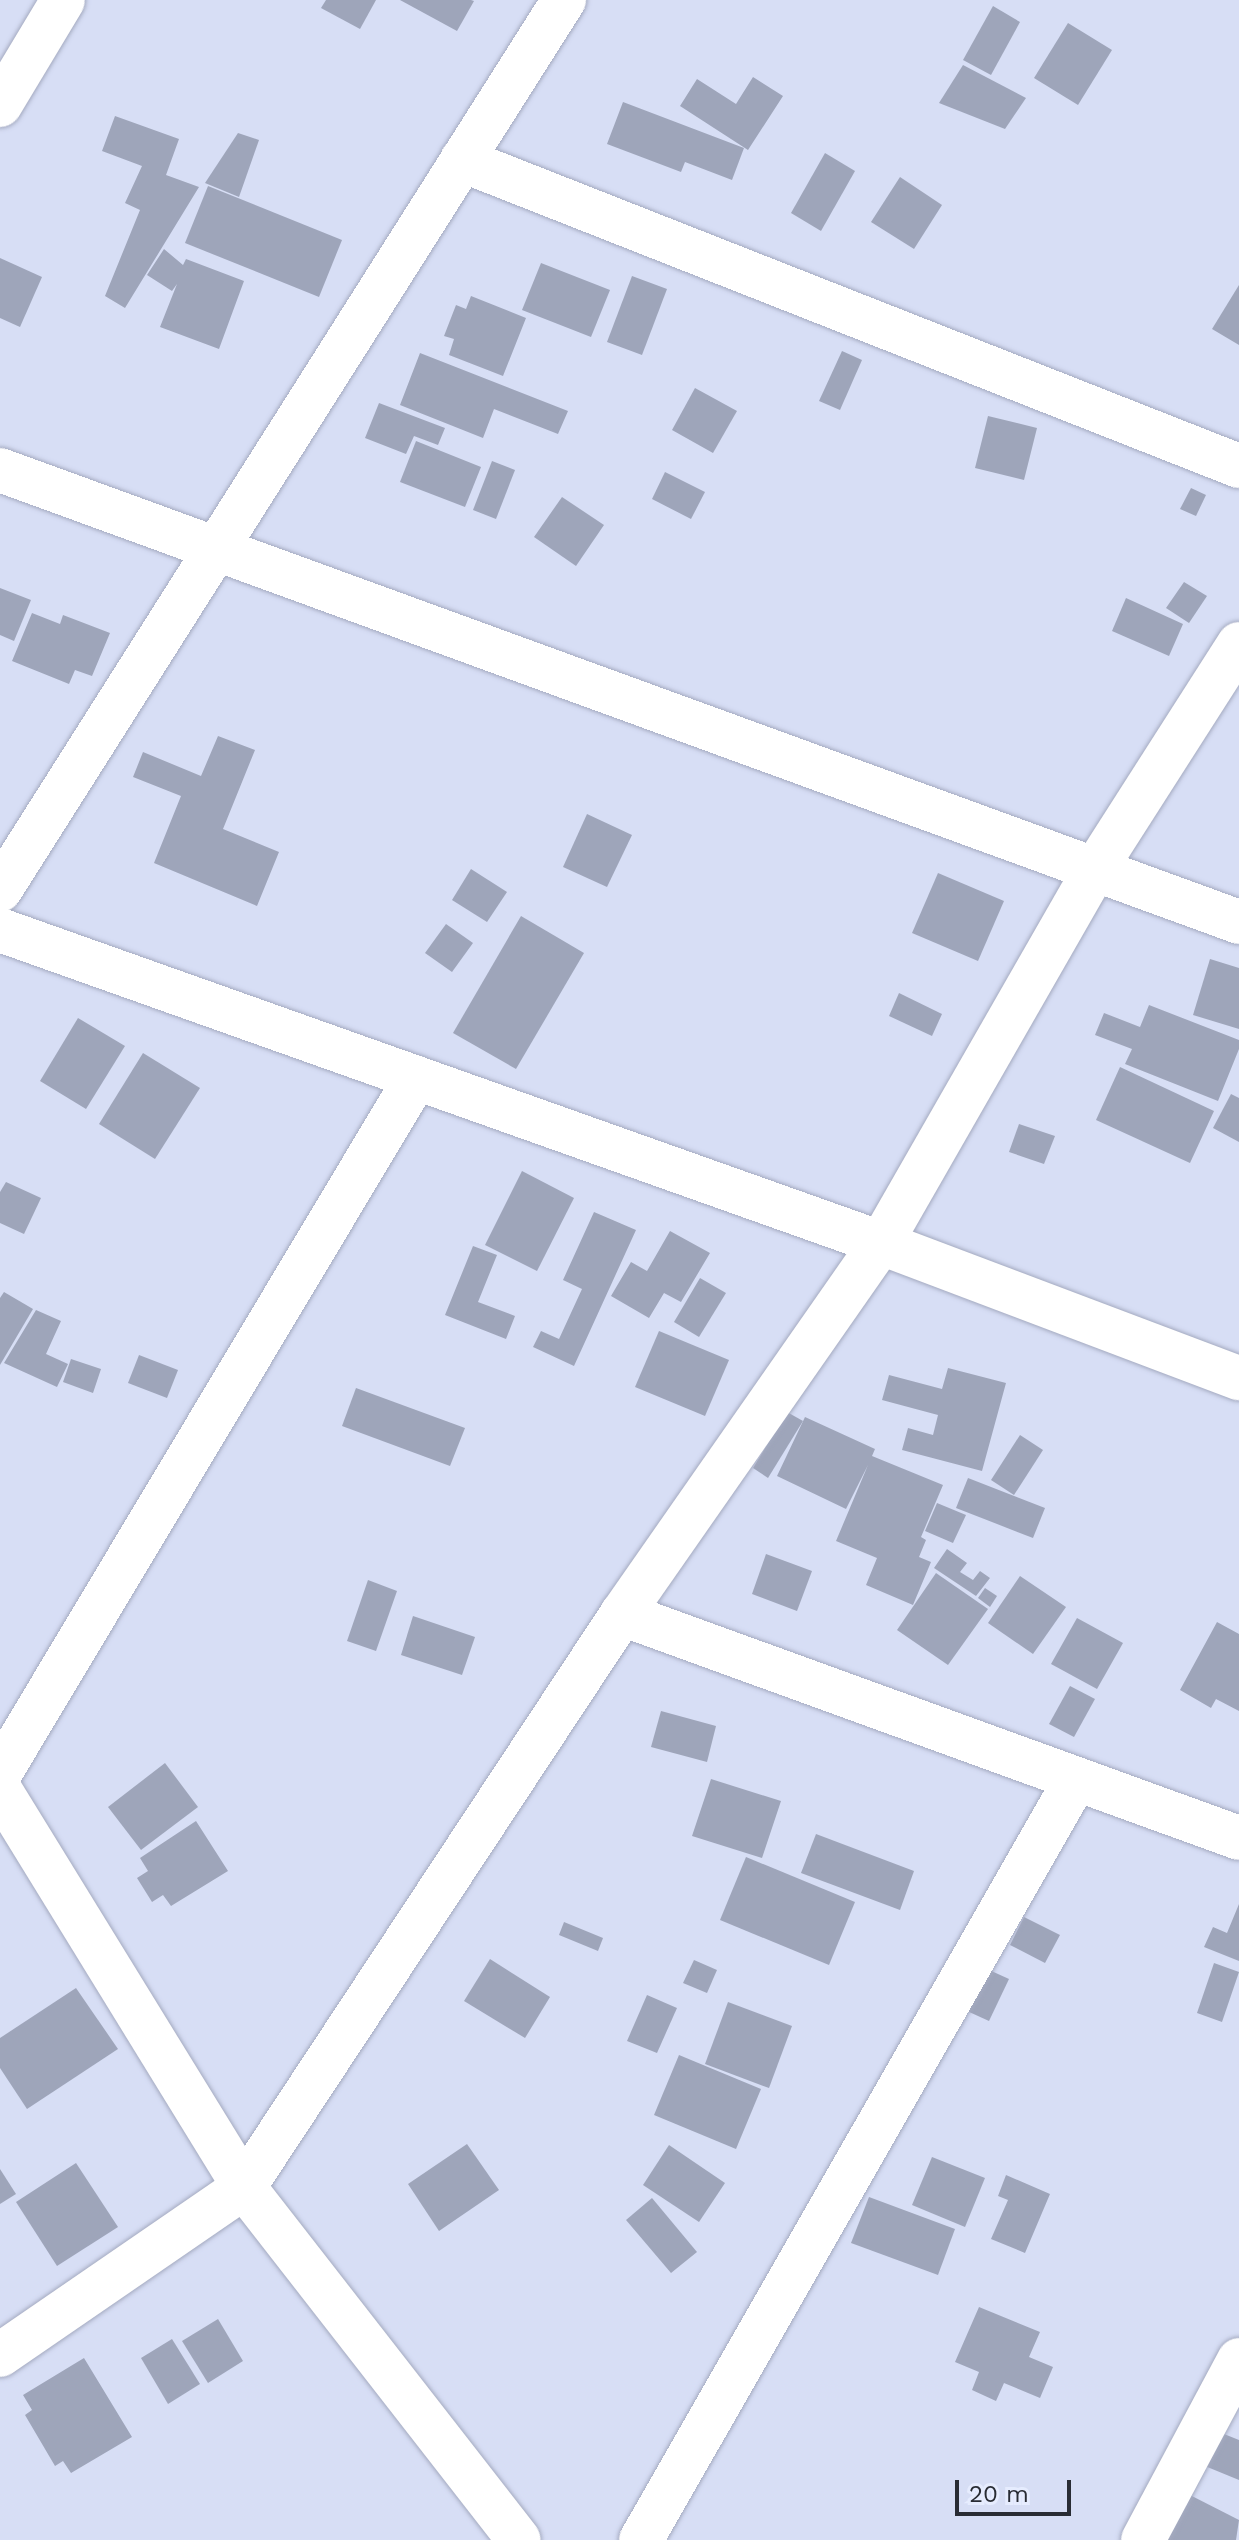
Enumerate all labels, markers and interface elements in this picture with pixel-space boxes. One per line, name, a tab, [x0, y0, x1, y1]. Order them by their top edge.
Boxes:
scale bar	[959, 2464, 1075, 2514]
text: 20 m	[969, 2480, 1029, 2508]

